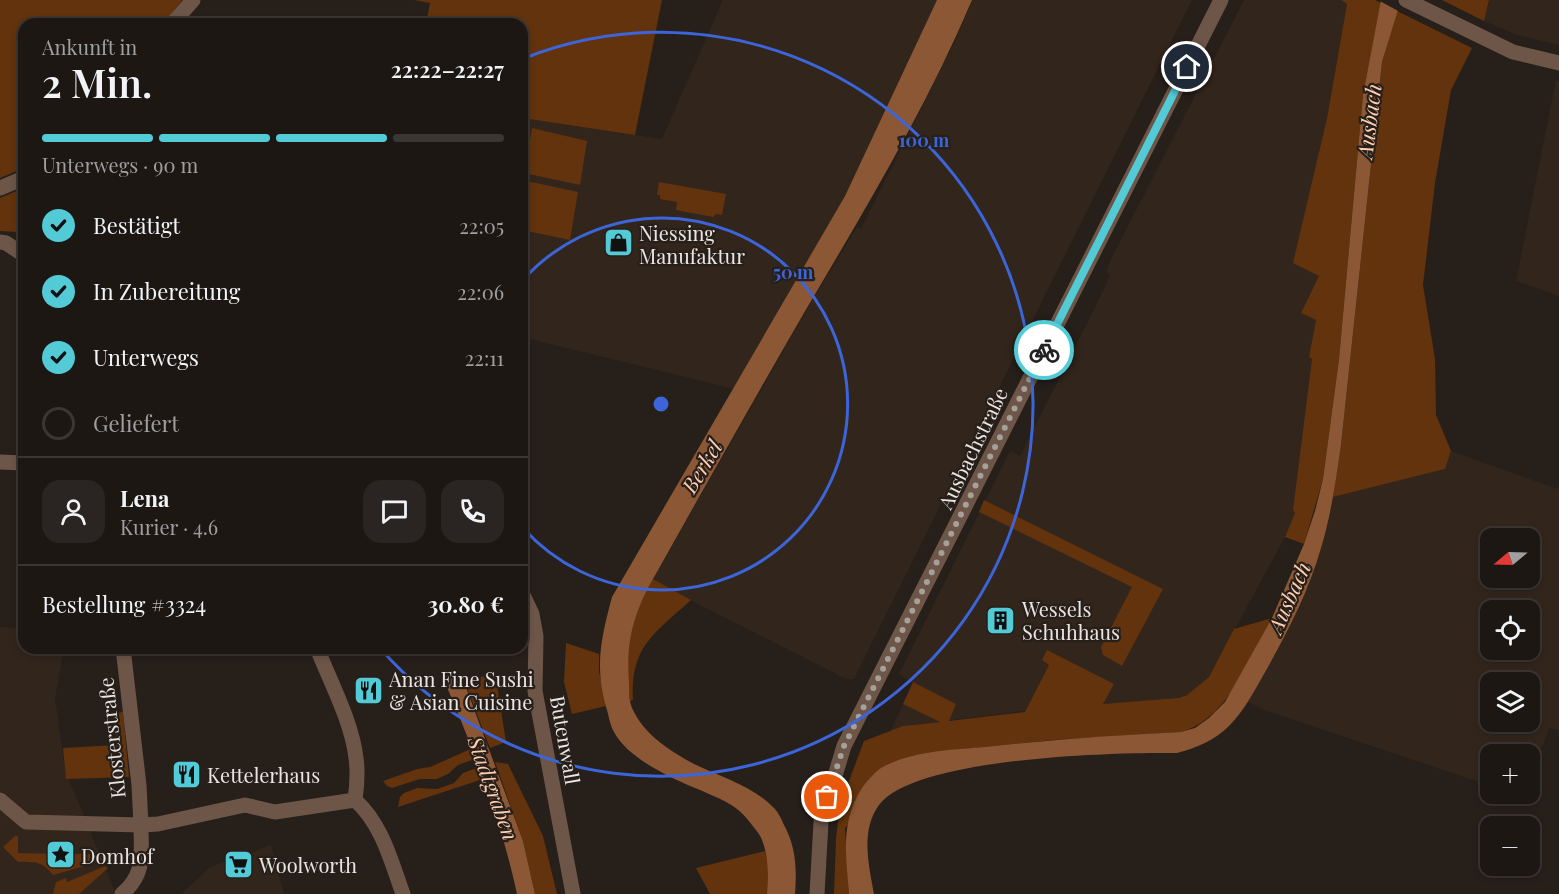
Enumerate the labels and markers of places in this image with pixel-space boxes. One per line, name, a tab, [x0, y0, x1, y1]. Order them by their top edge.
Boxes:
pin	[1161, 41, 1212, 92]
place label: Niessing Manufaktur	[639, 219, 745, 269]
shop icon: Niessing Manufaktur	[602, 227, 634, 259]
centre of rings	[651, 394, 671, 414]
place label: Wessels Schuhhaus	[1021, 595, 1120, 645]
building icon: Wessels Schuhhaus	[985, 604, 1017, 636]
place label: Anan Fine Sushi & Asian Cuisine	[388, 665, 534, 715]
restaurant icon: Anan Fine Sushi & Asian Cuisine	[352, 674, 384, 706]
restaurant icon: Kettelerhaus	[170, 758, 202, 790]
place label: Kettelerhaus	[207, 761, 320, 788]
pin	[801, 771, 852, 822]
place icon: Domhof	[44, 839, 76, 871]
place label: Domhof	[81, 842, 155, 869]
supermarket icon: Woolworth	[222, 848, 254, 880]
place label: Woolworth	[258, 851, 357, 878]

